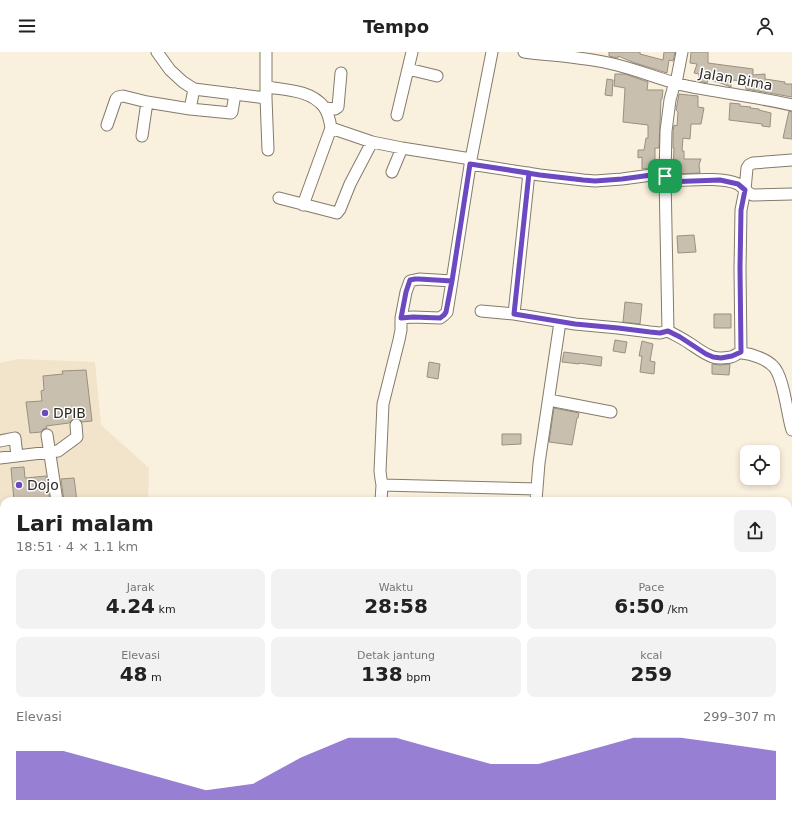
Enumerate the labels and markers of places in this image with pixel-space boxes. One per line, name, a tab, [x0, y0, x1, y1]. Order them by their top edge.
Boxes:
pin	[648, 159, 682, 193]
place label: DPIB	[53, 405, 86, 421]
marker: DPIB	[40, 408, 50, 418]
place label: Dojo	[27, 477, 59, 493]
marker: Dojo	[14, 480, 24, 490]

